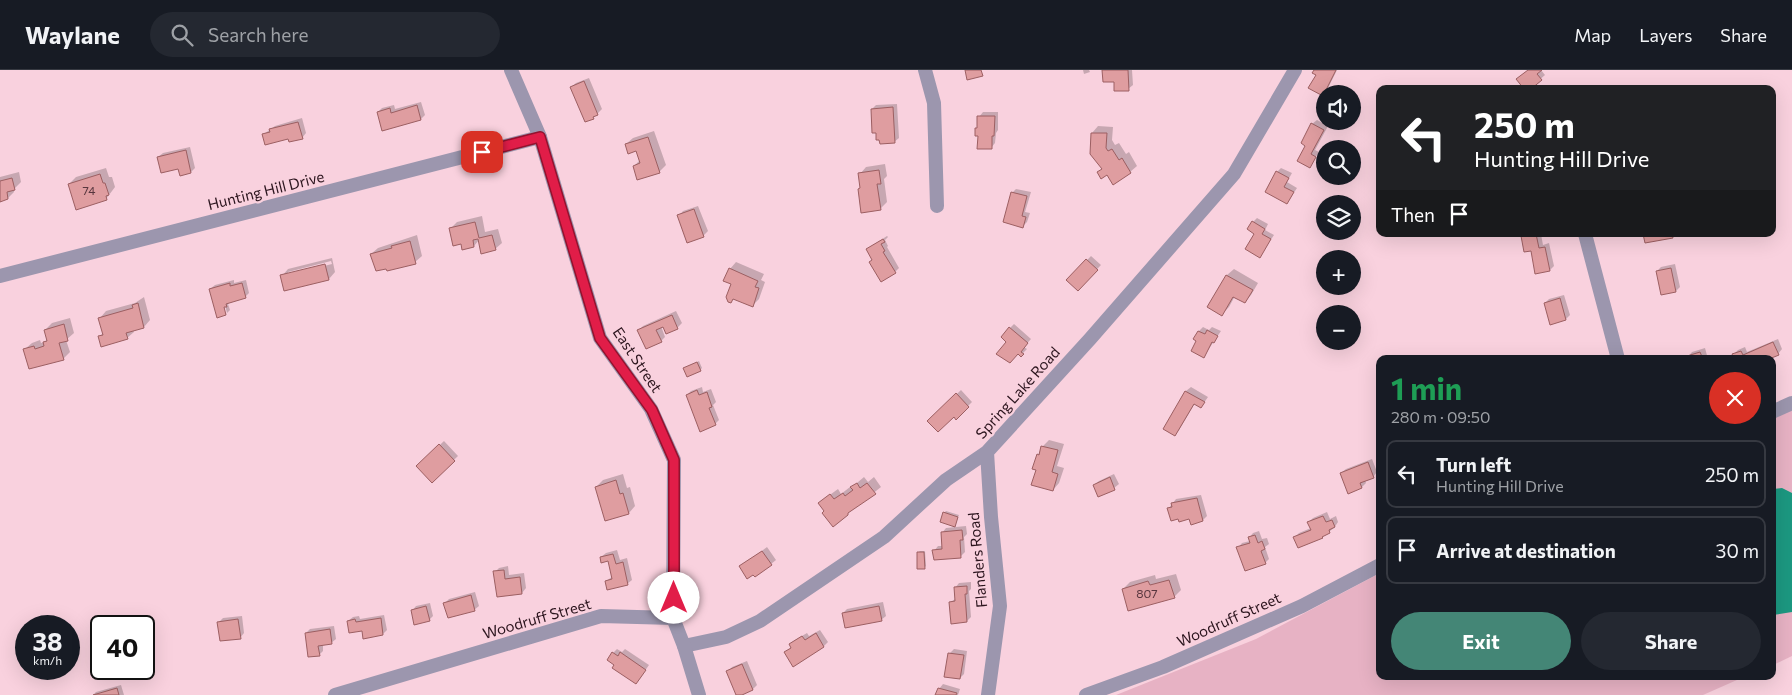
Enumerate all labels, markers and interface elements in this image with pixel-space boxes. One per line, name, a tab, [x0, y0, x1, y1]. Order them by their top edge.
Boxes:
search box	[150, 12, 500, 57]
text: Waylane	[25, 20, 120, 49]
icon: search	[168, 21, 196, 49]
text: Search here	[208, 23, 308, 46]
text: Map	[1574, 24, 1611, 46]
text: Layers	[1639, 24, 1692, 46]
text: Share	[1720, 24, 1767, 46]
map controls	[1316, 85, 1361, 350]
button: sound	[1316, 85, 1361, 130]
text: 250 m	[1474, 102, 1575, 145]
icon: left	[1391, 105, 1456, 170]
pin	[461, 131, 503, 173]
icon: arrive	[468, 138, 496, 166]
button: search	[1316, 140, 1361, 185]
text: Hunting Hill Drive	[1474, 145, 1649, 172]
street label: Hunting Hill Drive	[206, 167, 326, 213]
house number: 74	[83, 183, 95, 197]
button: layers	[1316, 195, 1361, 240]
icon: arrive	[1445, 200, 1473, 228]
text: Then	[1391, 203, 1435, 226]
button: +	[1316, 250, 1361, 295]
button: −	[1316, 305, 1361, 350]
street label: East Street	[609, 323, 666, 396]
street label: Spring Lake Road	[971, 343, 1063, 442]
text: 1 min	[1391, 369, 1462, 406]
button: close	[1709, 372, 1761, 424]
text: 280 m · 09:50	[1391, 407, 1490, 426]
text: Turn left	[1436, 453, 1511, 476]
icon: left	[1393, 460, 1421, 488]
text: 250 m	[1705, 463, 1759, 486]
text: Hunting Hill Drive	[1436, 476, 1564, 495]
street label: Flanders Road	[964, 512, 990, 609]
icon: arrive	[1393, 536, 1421, 564]
text: Arrive at destination	[1436, 539, 1616, 562]
text: 30 m	[1716, 539, 1759, 562]
position arrow	[647, 571, 699, 623]
house number: 807	[1136, 586, 1158, 600]
street label: Woodruff Street	[1174, 588, 1283, 650]
street label: Woodruff Street	[480, 594, 593, 642]
button: Exit	[1391, 612, 1571, 670]
button: Share	[1581, 612, 1761, 670]
speed limit sign: 40	[90, 615, 155, 680]
text: 38	[32, 626, 63, 656]
text: km/h	[33, 653, 62, 667]

